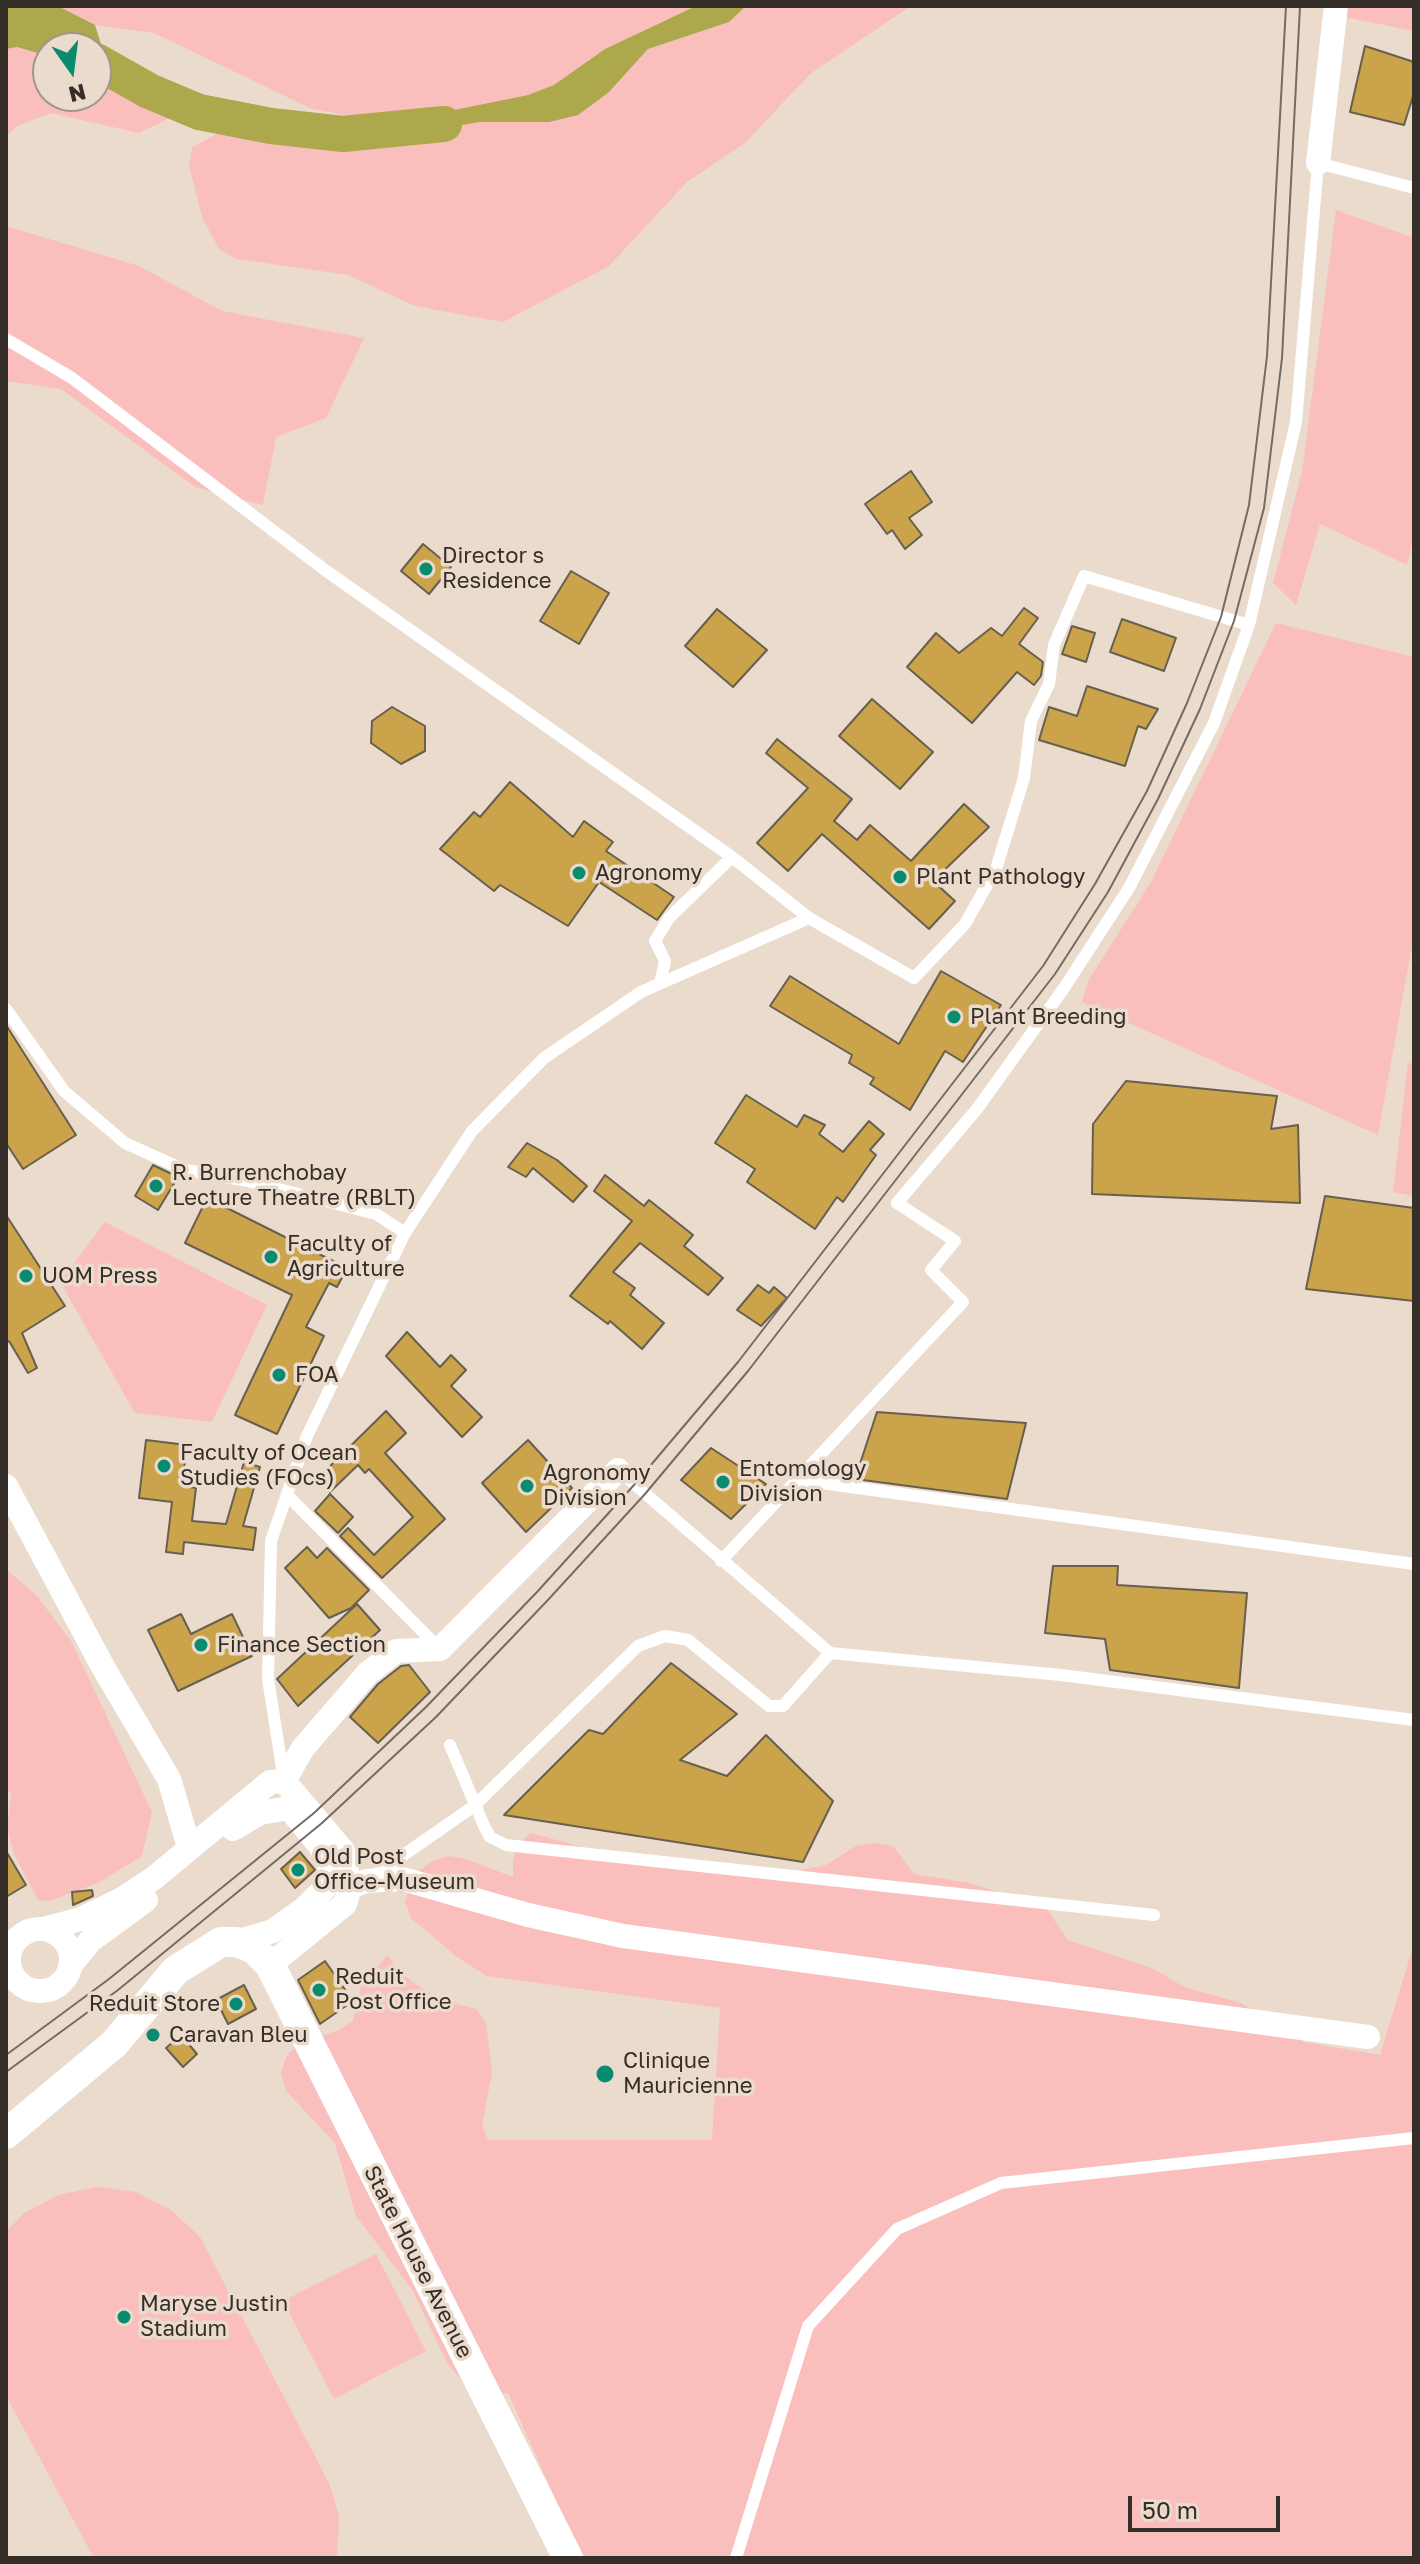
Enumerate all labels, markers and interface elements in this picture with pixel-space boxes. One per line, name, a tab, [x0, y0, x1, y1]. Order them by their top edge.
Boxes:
north arrow	[32, 32, 112, 112]
text: N	[66, 79, 89, 109]
place label: Director s Residence	[442, 543, 552, 594]
marker: Director s Residence	[417, 560, 435, 578]
place label: Agronomy	[595, 860, 703, 886]
marker: Agronomy	[570, 864, 588, 882]
place label: Plant Pathology	[916, 864, 1085, 890]
marker: Plant Pathology	[891, 868, 909, 886]
place label: Plant Breeding	[970, 1004, 1127, 1030]
marker: Plant Breeding	[945, 1008, 963, 1026]
place label: R. Burrenchobay Lecture Theatre (RBLT)	[172, 1160, 416, 1212]
marker: R. Burrenchobay Lecture Theatre (RBLT)	[147, 1177, 165, 1195]
place label: Faculty of Agriculture	[287, 1231, 405, 1282]
marker: Faculty of Agriculture	[262, 1248, 280, 1266]
place label: UOM Press	[42, 1263, 158, 1289]
marker: UOM Press	[17, 1267, 35, 1285]
place label: FOA	[295, 1362, 339, 1388]
marker: FOA	[270, 1366, 288, 1384]
place label: Faculty of Ocean Studies (FOcs)	[180, 1440, 358, 1492]
place label: Entomology Division	[739, 1456, 866, 1508]
marker: Faculty of Ocean Studies (FOcs)	[155, 1457, 173, 1475]
place label: Agronomy Division	[543, 1460, 651, 1512]
marker: Entomology Division	[714, 1473, 732, 1491]
marker: Agronomy Division	[518, 1477, 536, 1495]
place label: Finance Section	[217, 1632, 386, 1658]
marker: Finance Section	[192, 1636, 210, 1654]
place label: Old Post Office-Museum	[314, 1844, 475, 1896]
marker: Old Post Office-Museum	[289, 1861, 307, 1879]
place label: Reduit Post Office	[335, 1964, 452, 2016]
marker: Reduit Post Office	[310, 1981, 328, 1999]
place label: Reduit Store	[89, 1991, 220, 2017]
marker: Reduit Store	[227, 1995, 245, 2013]
place label: Caravan Bleu	[169, 2022, 307, 2048]
marker: Caravan Bleu	[144, 2026, 162, 2044]
place label: Clinique Mauricienne	[623, 2048, 753, 2100]
marker: Clinique Mauricienne	[594, 2063, 616, 2085]
street label: State House Avenue	[358, 2161, 478, 2363]
place label: Maryse Justin Stadium	[140, 2291, 288, 2342]
marker: Maryse Justin Stadium	[115, 2308, 133, 2326]
scale bar	[1132, 2480, 1284, 2530]
text: 50 m	[1142, 2495, 1198, 2524]

